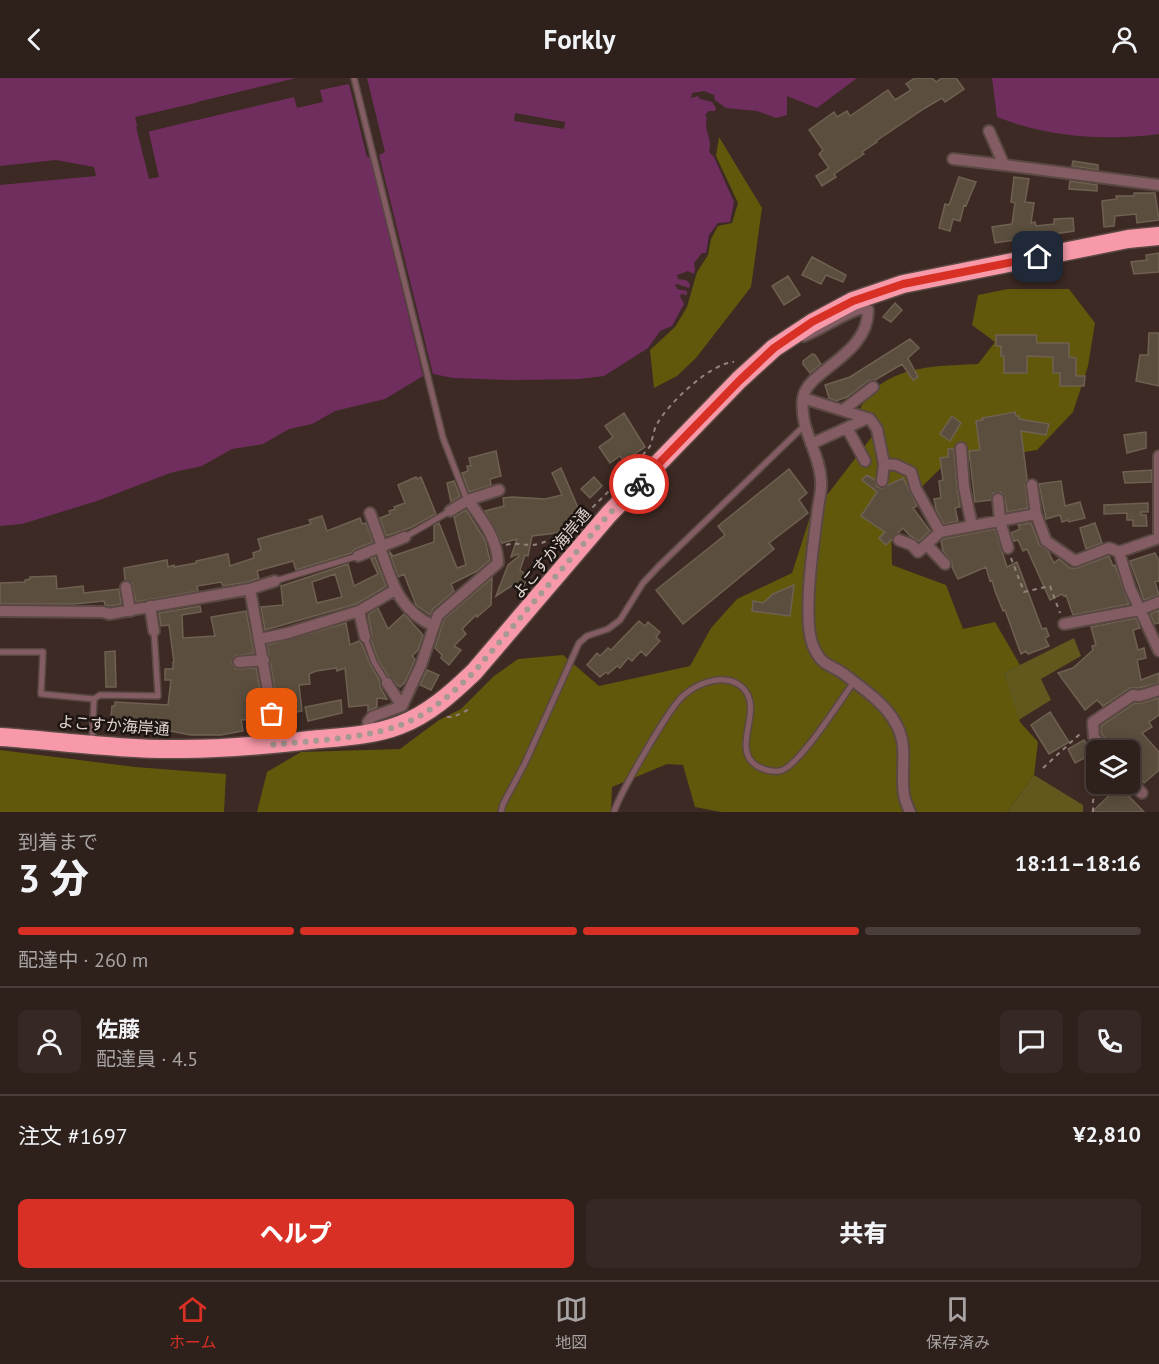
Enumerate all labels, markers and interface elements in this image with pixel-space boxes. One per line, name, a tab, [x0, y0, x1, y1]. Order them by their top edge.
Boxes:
text: Forkly	[544, 22, 615, 56]
icon: back	[18, 23, 51, 56]
icon: person	[1108, 23, 1141, 56]
pin	[1012, 231, 1063, 282]
icon: home	[1021, 240, 1054, 273]
courier	[609, 454, 669, 514]
icon: bike	[623, 468, 656, 501]
street label: よこすか海岸通	[507, 504, 595, 602]
pin	[246, 688, 297, 739]
icon: bag	[255, 697, 288, 730]
street label: よこすか海岸通	[58, 711, 170, 739]
map controls	[1086, 740, 1140, 794]
button: layers	[1086, 740, 1140, 794]
text: 到着まで	[18, 829, 98, 855]
text: 18:11–18:16	[1015, 849, 1141, 877]
text: 3 分	[18, 852, 89, 903]
text: 配達中 · 260 m	[18, 947, 148, 973]
button: person	[18, 1010, 81, 1073]
button: chat	[1000, 1010, 1063, 1073]
button: phone	[1078, 1010, 1141, 1073]
text: 佐藤	[96, 1015, 140, 1043]
text: 配達員 · 4.5	[96, 1046, 198, 1072]
text: ¥2,810	[1073, 1120, 1141, 1148]
text: 注文 #1697	[18, 1122, 128, 1150]
button: ヘルプ	[18, 1199, 574, 1268]
button: 共有	[586, 1199, 1141, 1268]
tab: ホーム	[169, 1293, 217, 1353]
tab: 地図	[555, 1293, 588, 1353]
tab: 保存済み	[926, 1293, 990, 1353]

